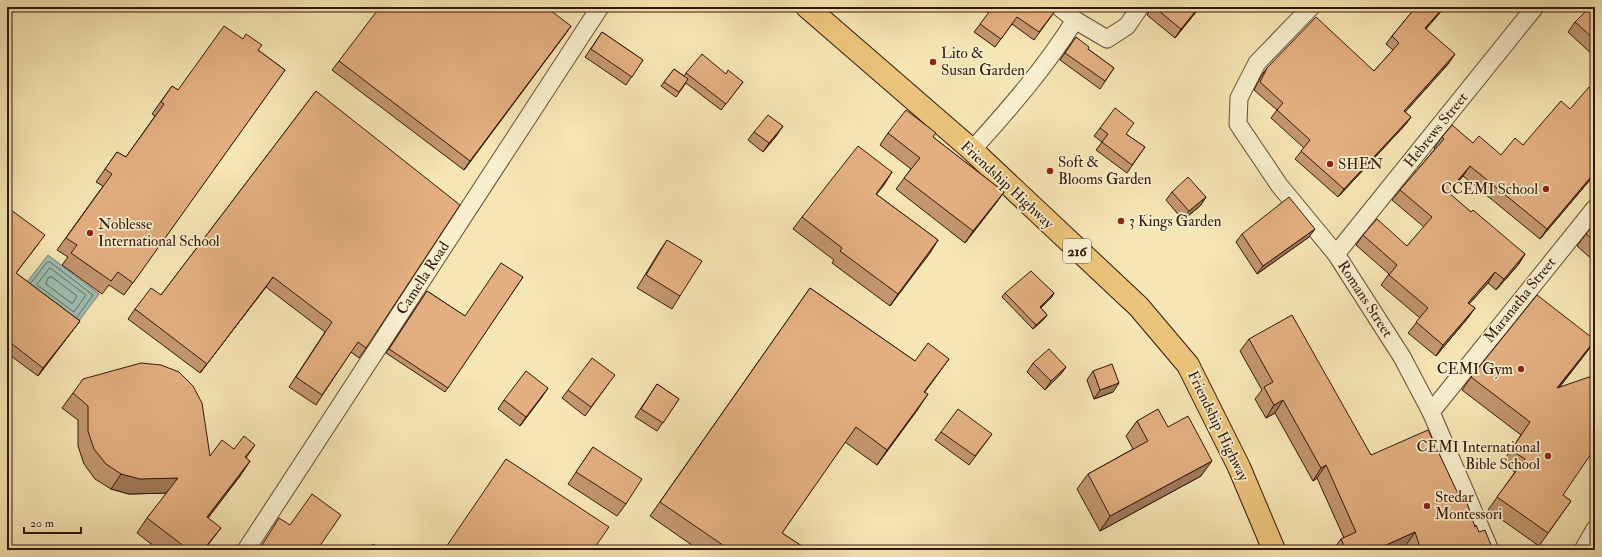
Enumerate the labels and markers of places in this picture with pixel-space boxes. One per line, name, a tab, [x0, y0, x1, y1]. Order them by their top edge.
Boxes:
place label: Lito & Susan Garden	[941, 44, 1025, 80]
marker: Lito & Susan Garden	[928, 57, 938, 67]
place label: Soft & Blooms Garden	[1058, 153, 1152, 189]
place label: SHEN	[1338, 155, 1383, 174]
marker: SHEN	[1325, 159, 1335, 169]
marker: Soft & Blooms Garden	[1045, 166, 1055, 176]
place label: CCEMI School	[1441, 180, 1538, 199]
marker: CCEMI School	[1541, 184, 1551, 194]
place label: 3 Kings Garden	[1129, 212, 1222, 231]
place label: Noblesse International School	[98, 215, 220, 251]
marker: 3 Kings Garden	[1116, 216, 1126, 226]
marker: Noblesse International School	[85, 228, 95, 238]
place label: CEMI Gym	[1437, 360, 1513, 379]
marker: CEMI Gym	[1516, 364, 1526, 374]
place label: CEMI International Bible School	[1416, 438, 1540, 474]
marker: CEMI International Bible School	[1543, 451, 1553, 461]
place label: Stedar Montessori	[1435, 488, 1502, 524]
marker: Stedar Montessori	[1422, 501, 1432, 511]

